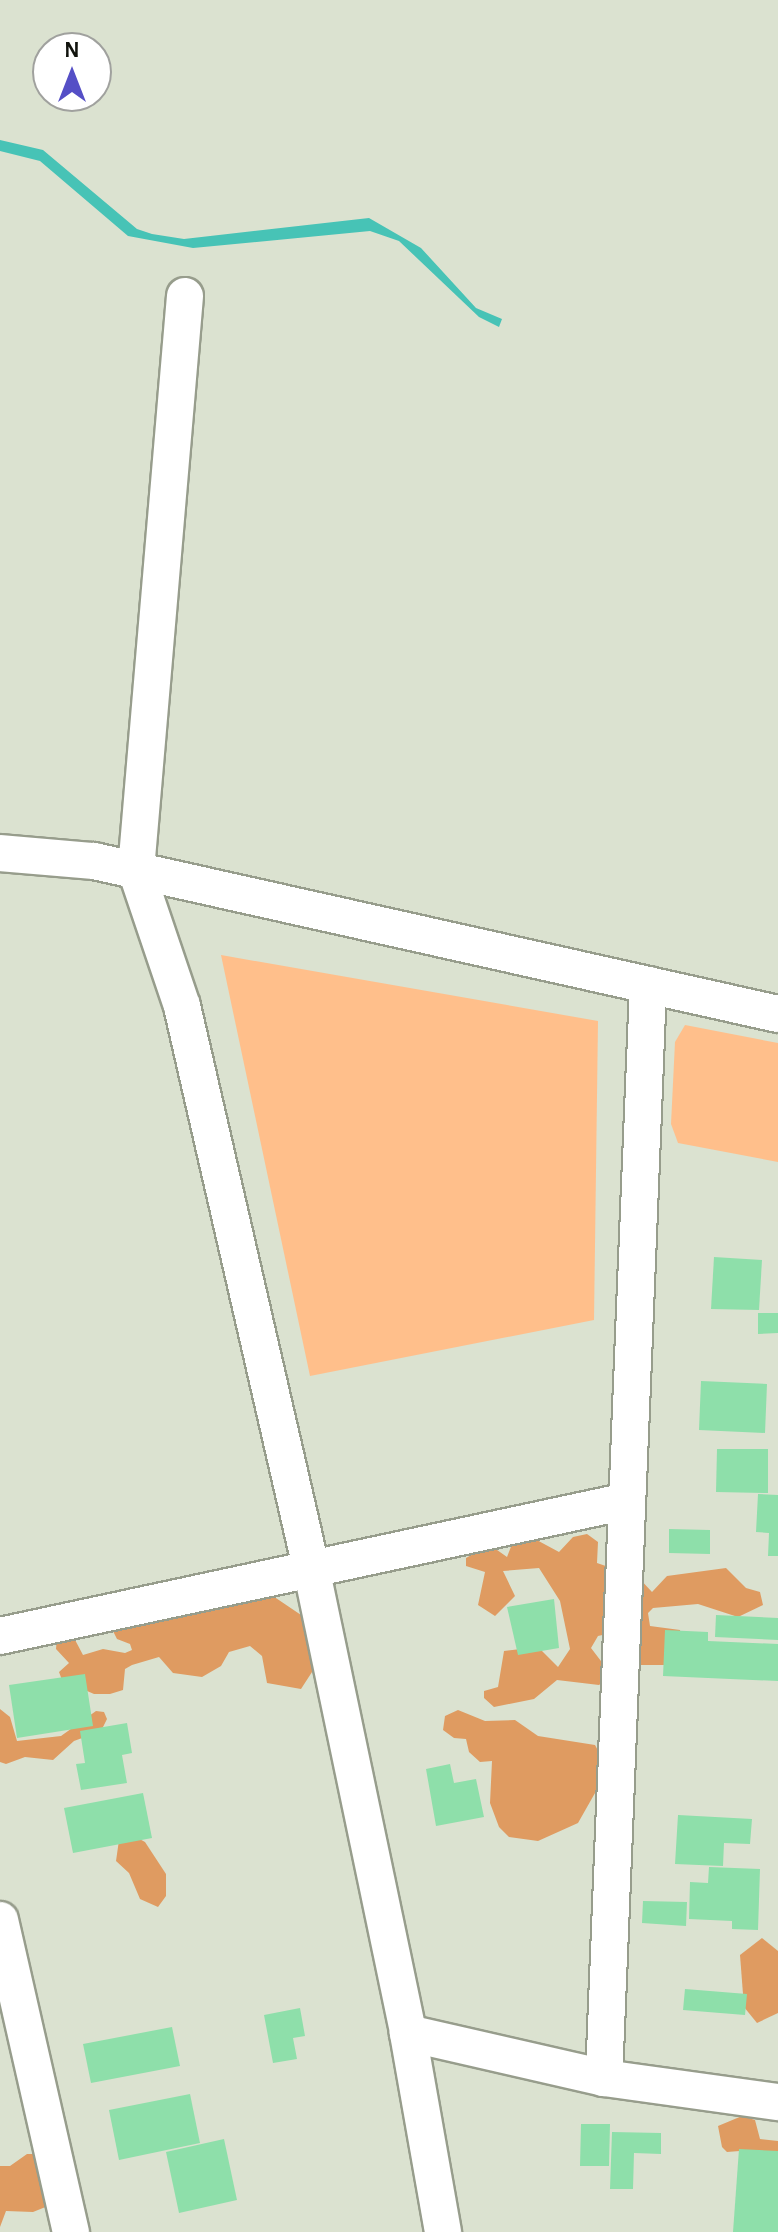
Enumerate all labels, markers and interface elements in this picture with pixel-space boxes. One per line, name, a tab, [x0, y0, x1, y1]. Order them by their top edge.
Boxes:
north arrow	[32, 32, 112, 112]
text: N	[64, 39, 80, 61]

